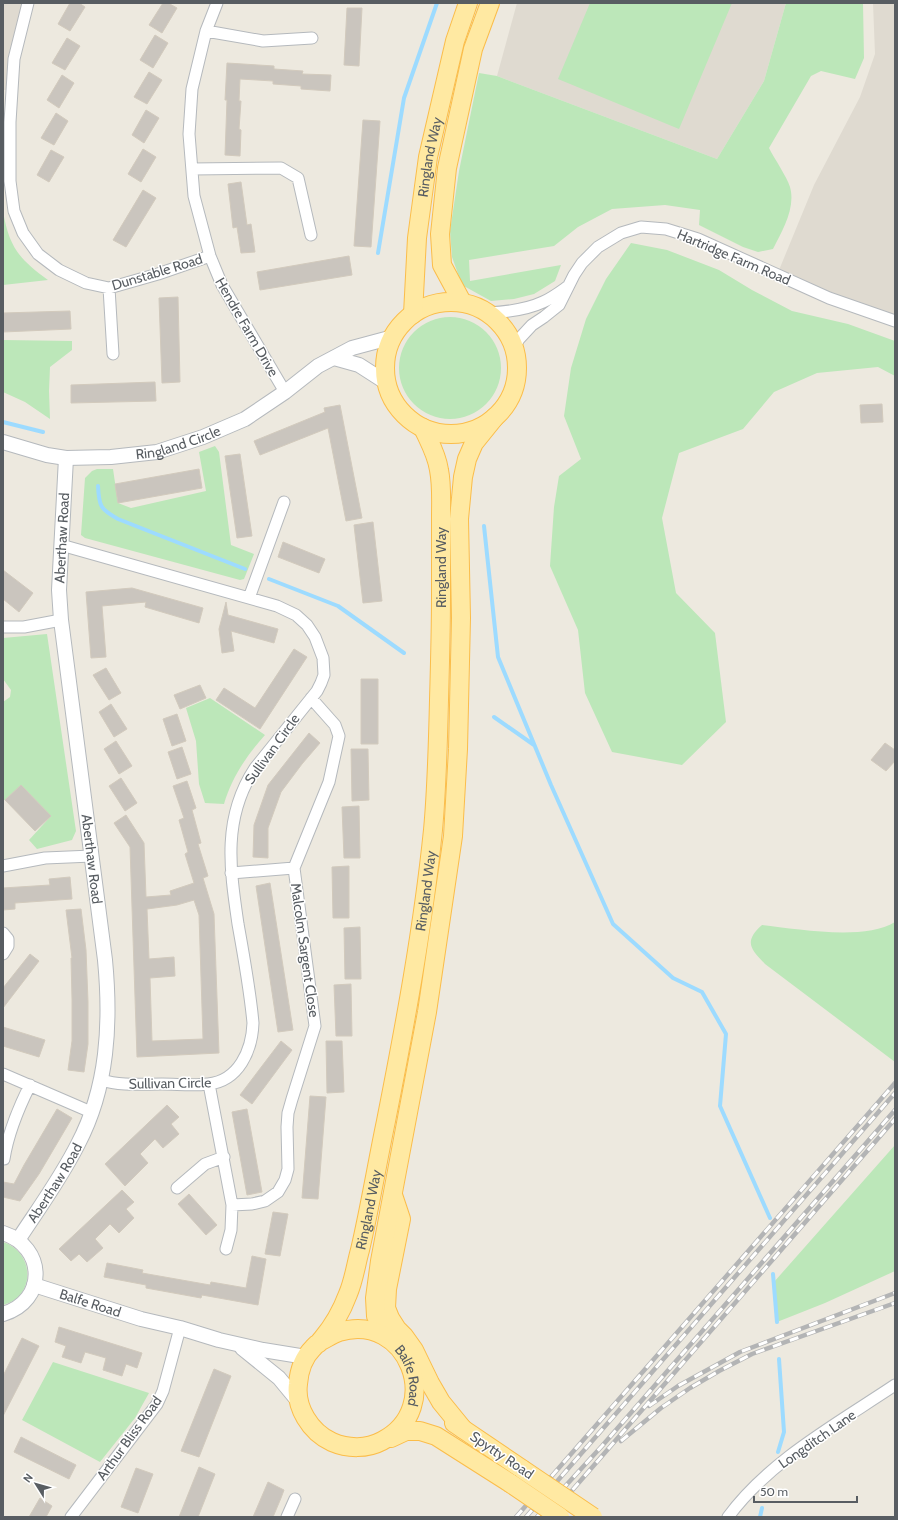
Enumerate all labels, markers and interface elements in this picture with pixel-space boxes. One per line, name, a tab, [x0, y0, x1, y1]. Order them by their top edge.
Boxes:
street label: Ringland Way	[414, 115, 446, 198]
street label: Hartridge Farm Road	[675, 225, 793, 289]
street label: Dunstable Road	[109, 250, 205, 294]
street label: Hendre Farm Drive	[211, 274, 283, 380]
street label: Ringland Circle	[135, 422, 223, 463]
street label: Aberthaw Road	[50, 492, 73, 584]
street label: Ringland Way	[432, 527, 450, 608]
street label: Sullivan Circle	[240, 710, 304, 788]
street label: Aberthaw Road	[78, 813, 106, 905]
street label: Ringland Way	[411, 850, 440, 932]
street label: Malcolm Sargent Close	[287, 882, 323, 1018]
street label: Sullivan Circle	[129, 1073, 211, 1093]
street label: Aberthaw Road	[23, 1140, 86, 1226]
street label: Ringland Way	[351, 1168, 385, 1251]
street label: Balfe Road	[57, 1285, 123, 1321]
street label: Balfe Road	[391, 1341, 424, 1408]
street label: Arthur Bliss Road	[92, 1392, 166, 1484]
street label: Longditch Lane	[775, 1406, 859, 1472]
street label: Spytty Road	[467, 1427, 537, 1483]
north arrow	[16, 1464, 56, 1504]
text: N	[20, 1471, 36, 1485]
scale bar	[754, 1478, 857, 1504]
text: 50 m	[760, 1484, 788, 1499]

